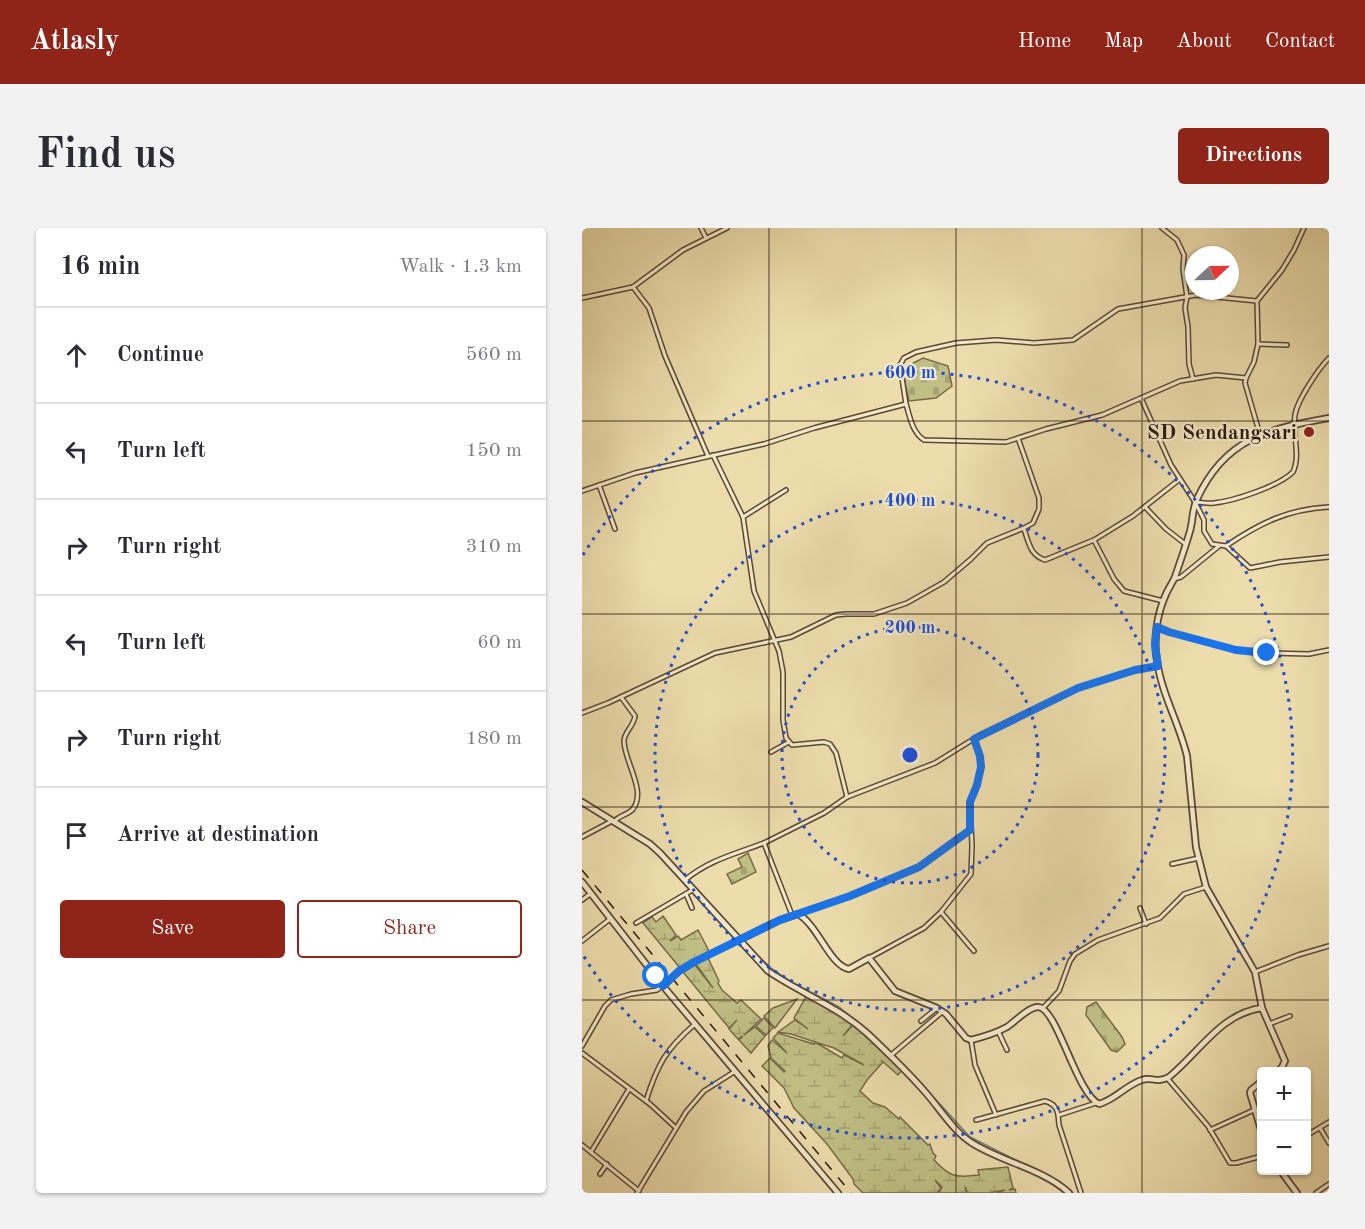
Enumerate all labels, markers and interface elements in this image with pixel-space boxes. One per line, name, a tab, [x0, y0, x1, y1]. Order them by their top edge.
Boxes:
text: Atlasly	[30, 28, 120, 56]
text: Home	[1018, 31, 1071, 52]
text: Map	[1104, 31, 1143, 52]
text: About	[1176, 31, 1232, 52]
text: Contact	[1265, 31, 1335, 52]
button: Directions	[1178, 128, 1329, 184]
text: Find us	[36, 135, 175, 177]
north arrow	[1185, 246, 1239, 300]
text: 16 min	[60, 254, 140, 280]
text: Walk · 1.3 km	[399, 257, 522, 277]
icon: ahead	[60, 339, 93, 372]
text: Continue	[117, 344, 204, 366]
text: 560 m	[466, 345, 522, 365]
text: 600 m	[885, 364, 935, 382]
place label: SD Sendangsari	[1147, 423, 1297, 444]
marker: SD Sendangsari	[1302, 425, 1316, 439]
icon: left	[60, 435, 93, 468]
text: Turn left	[117, 440, 206, 462]
text: 150 m	[466, 441, 522, 461]
text: 400 m	[885, 492, 935, 510]
icon: right	[60, 531, 93, 564]
text: Turn right	[117, 536, 221, 558]
text: 310 m	[466, 537, 522, 557]
text: 200 m	[885, 619, 935, 637]
icon: left	[60, 627, 93, 660]
text: Turn left	[117, 632, 206, 654]
text: 60 m	[477, 633, 522, 653]
route end	[1253, 639, 1279, 665]
icon: right	[60, 723, 93, 756]
text: Turn right	[117, 728, 221, 750]
text: 180 m	[466, 729, 522, 749]
centre of rings	[900, 745, 920, 765]
icon: arrive	[60, 819, 93, 852]
text: Arrive at destination	[117, 824, 319, 846]
button: Save	[60, 900, 285, 958]
button: Share	[297, 900, 522, 958]
route start	[642, 962, 668, 988]
map controls	[1257, 1067, 1311, 1175]
button: +	[1257, 1067, 1311, 1121]
button: −	[1257, 1121, 1311, 1175]

